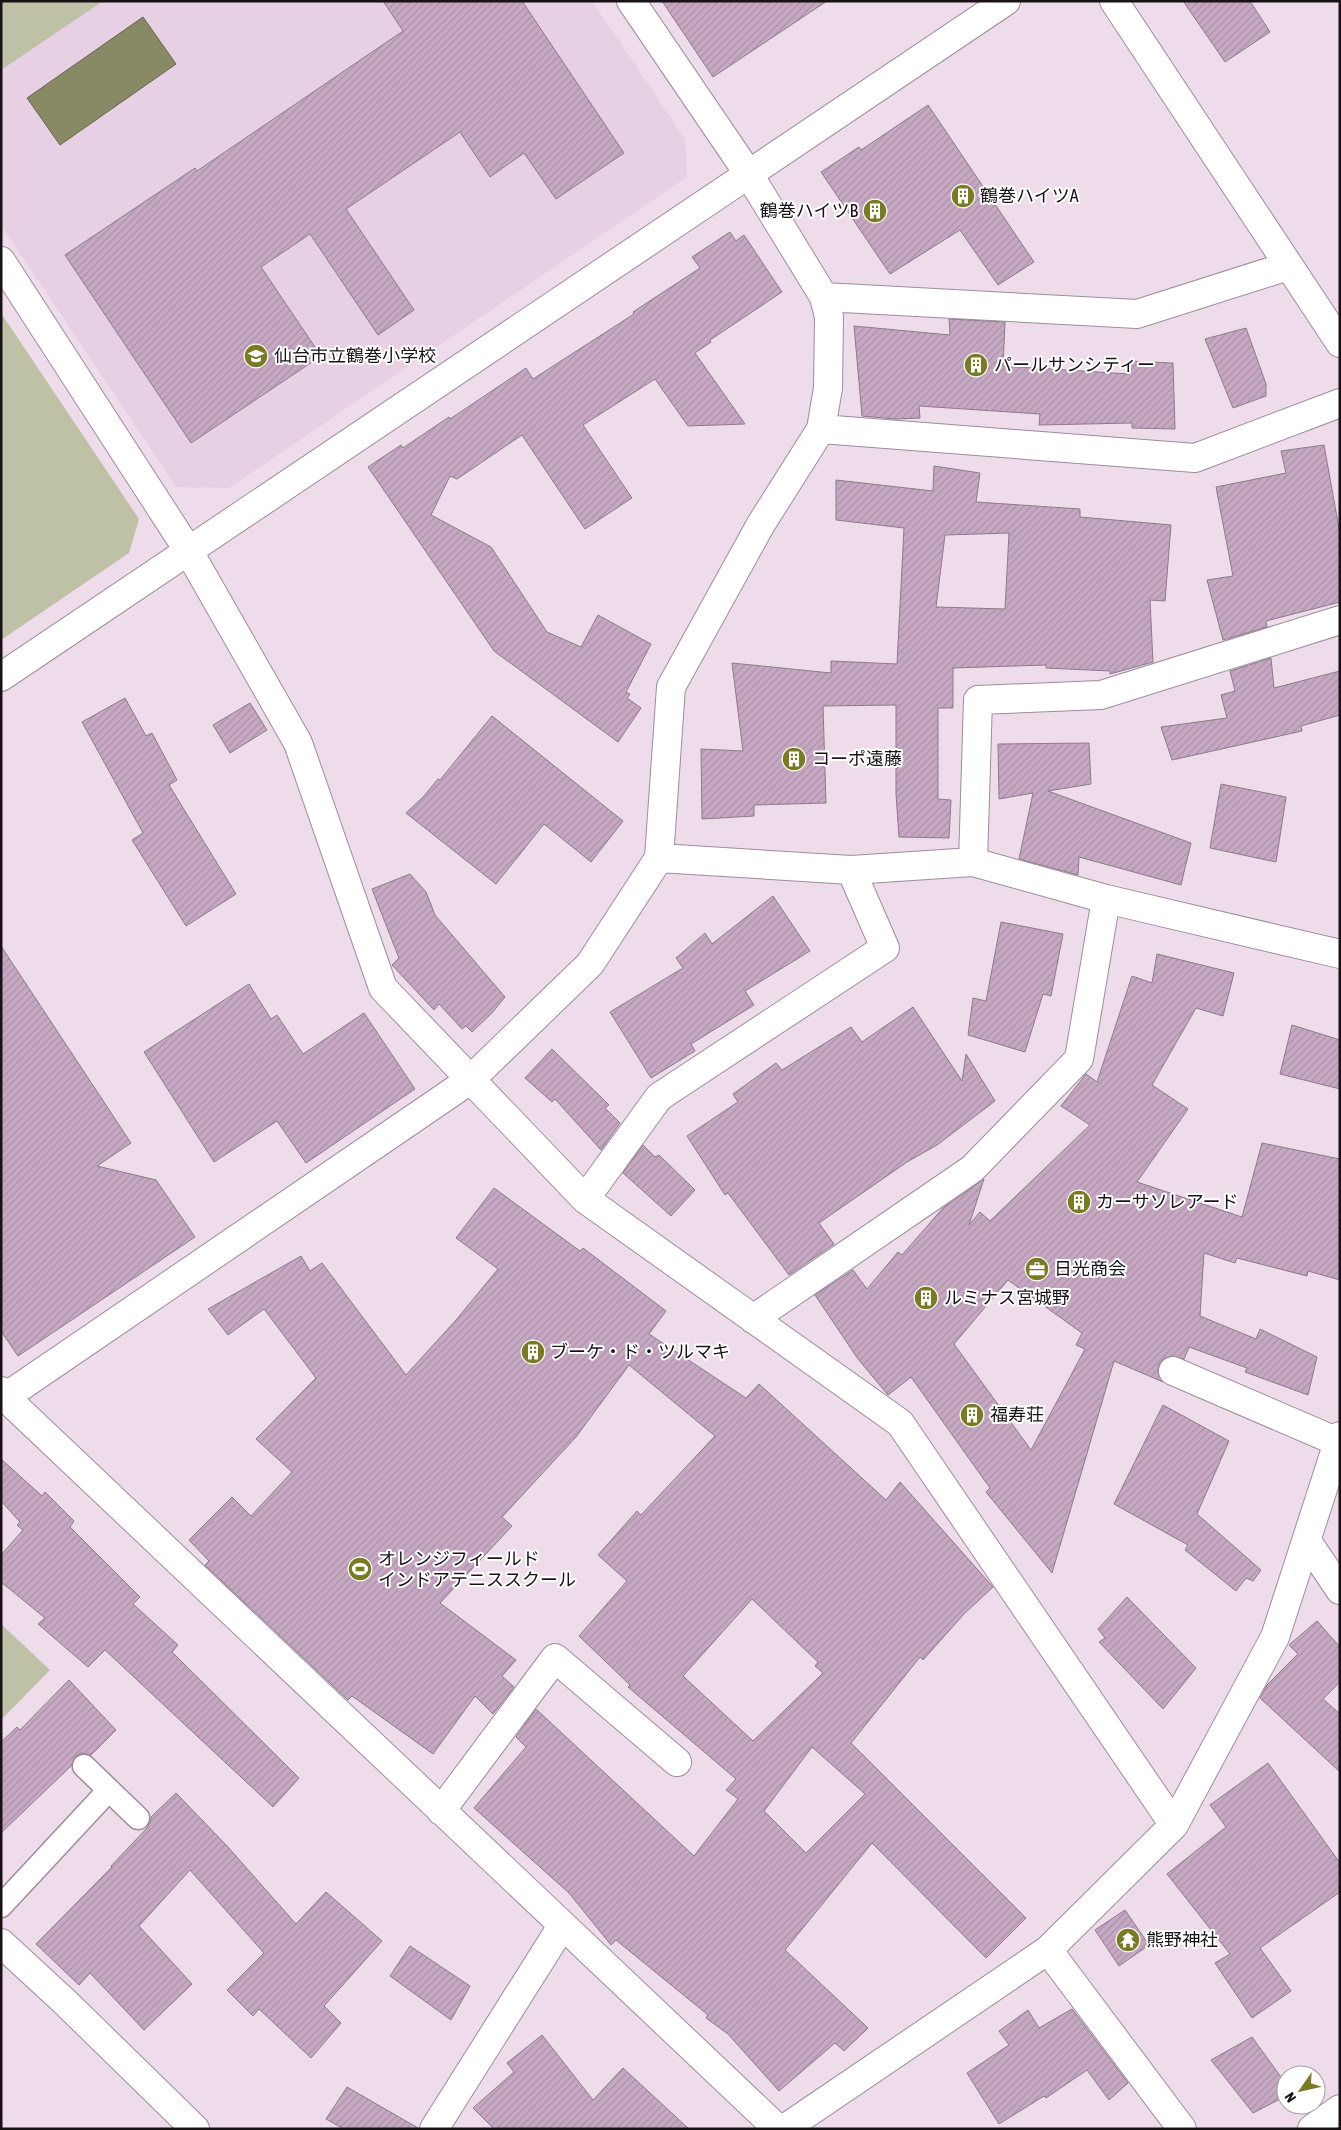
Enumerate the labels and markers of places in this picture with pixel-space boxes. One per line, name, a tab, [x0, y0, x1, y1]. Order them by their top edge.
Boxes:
building icon: 鶴巻ハイツA	[950, 183, 976, 209]
place label: 鶴巻ハイツA	[980, 185, 1079, 206]
building icon: 鶴巻ハイツB	[862, 198, 888, 224]
place label: 鶴巻ハイツB	[760, 200, 858, 221]
school or university icon: 仙台市立鶴巻小学校	[243, 343, 269, 369]
place label: 仙台市立鶴巻小学校	[274, 345, 436, 366]
building icon: パールサンシティー	[963, 352, 989, 378]
place label: パールサンシティー	[994, 354, 1155, 375]
building icon: コーポ遠藤	[781, 746, 807, 772]
place label: コーポ遠藤	[812, 748, 902, 769]
building icon: カーサソレアード	[1066, 1189, 1092, 1215]
place label: カーサソレアード	[1096, 1191, 1239, 1212]
office icon: 日光商会	[1024, 1256, 1050, 1282]
place label: 日光商会	[1054, 1258, 1126, 1279]
building icon: ルミナス宮城野	[913, 1285, 939, 1311]
place label: ルミナス宮城野	[944, 1287, 1070, 1308]
building icon: ブーケ・ド・ツルマキ	[520, 1339, 546, 1365]
place label: ブーケ・ド・ツルマキ	[550, 1341, 730, 1362]
building icon: 福寿荘	[959, 1402, 985, 1428]
place label: 福寿荘	[990, 1404, 1044, 1425]
place label: オレンジフィールド インドアテニススクール	[378, 1548, 576, 1590]
sports icon: オレンジフィールド インドアテニススクール	[347, 1556, 373, 1582]
temple icon: 熊野神社	[1115, 1927, 1141, 1953]
place label: 熊野神社	[1146, 1929, 1218, 1950]

